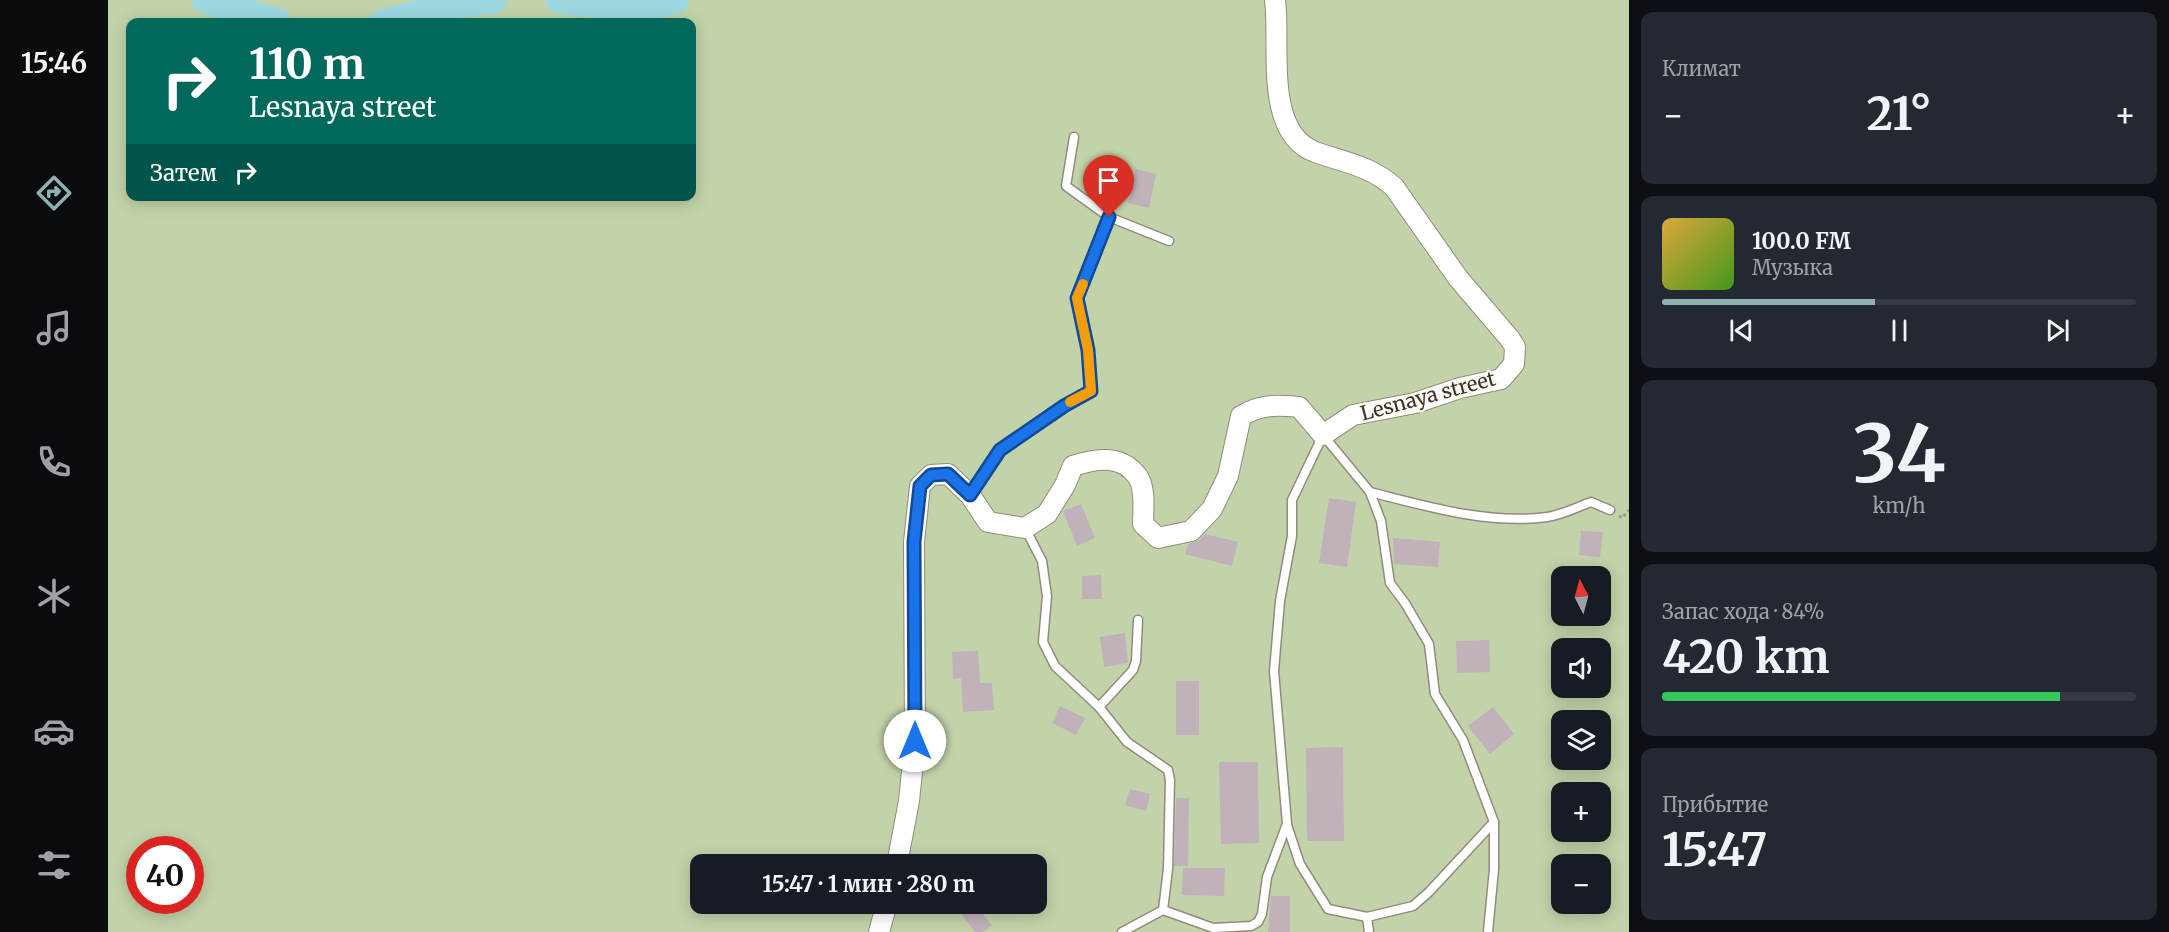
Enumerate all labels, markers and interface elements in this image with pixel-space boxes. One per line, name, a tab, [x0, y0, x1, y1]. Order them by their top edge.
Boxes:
text: 110 m	[249, 38, 365, 90]
icon: right	[150, 42, 228, 120]
text: 15:46	[21, 46, 87, 80]
text: Климат	[1662, 56, 1741, 81]
text: 21°	[1866, 86, 1932, 142]
text: Lesnaya street	[249, 90, 436, 124]
text: −	[1662, 95, 1684, 136]
text: +	[2114, 95, 2136, 136]
pin	[1083, 155, 1134, 217]
icon: right	[229, 156, 262, 189]
text: Затем	[150, 159, 217, 187]
icon: arrive	[1092, 164, 1125, 197]
icon: directions	[33, 172, 75, 214]
text: 100.0 FM	[1752, 227, 1851, 255]
text: Музыка	[1752, 255, 1833, 280]
icon: music	[33, 307, 75, 349]
icon: previous	[1725, 314, 1758, 347]
icon: pause	[1883, 314, 1916, 347]
icon: next	[2041, 314, 2074, 347]
street label: Lesnaya street	[1358, 365, 1498, 426]
text: 34	[1852, 405, 1946, 503]
icon: phone	[33, 441, 75, 483]
text: km/h	[1873, 493, 1925, 518]
north arrow	[1551, 566, 1611, 626]
map controls	[1551, 566, 1611, 914]
icon: climate	[33, 575, 75, 617]
text: Запас хода · 84%	[1662, 599, 1824, 624]
text: 420 km	[1662, 629, 1829, 685]
button: sound	[1551, 638, 1611, 698]
position arrow	[883, 709, 947, 773]
icon: car	[33, 710, 75, 752]
button: layers	[1551, 710, 1611, 770]
button: +	[1551, 782, 1611, 842]
text: Прибытие	[1662, 792, 1768, 817]
text: 15:47	[1662, 822, 1767, 878]
speed limit sign: 40	[126, 836, 204, 914]
icon: filters	[33, 844, 75, 886]
button: −	[1551, 854, 1611, 914]
text: 15:47 · 1 мин · 280 m	[762, 870, 975, 898]

